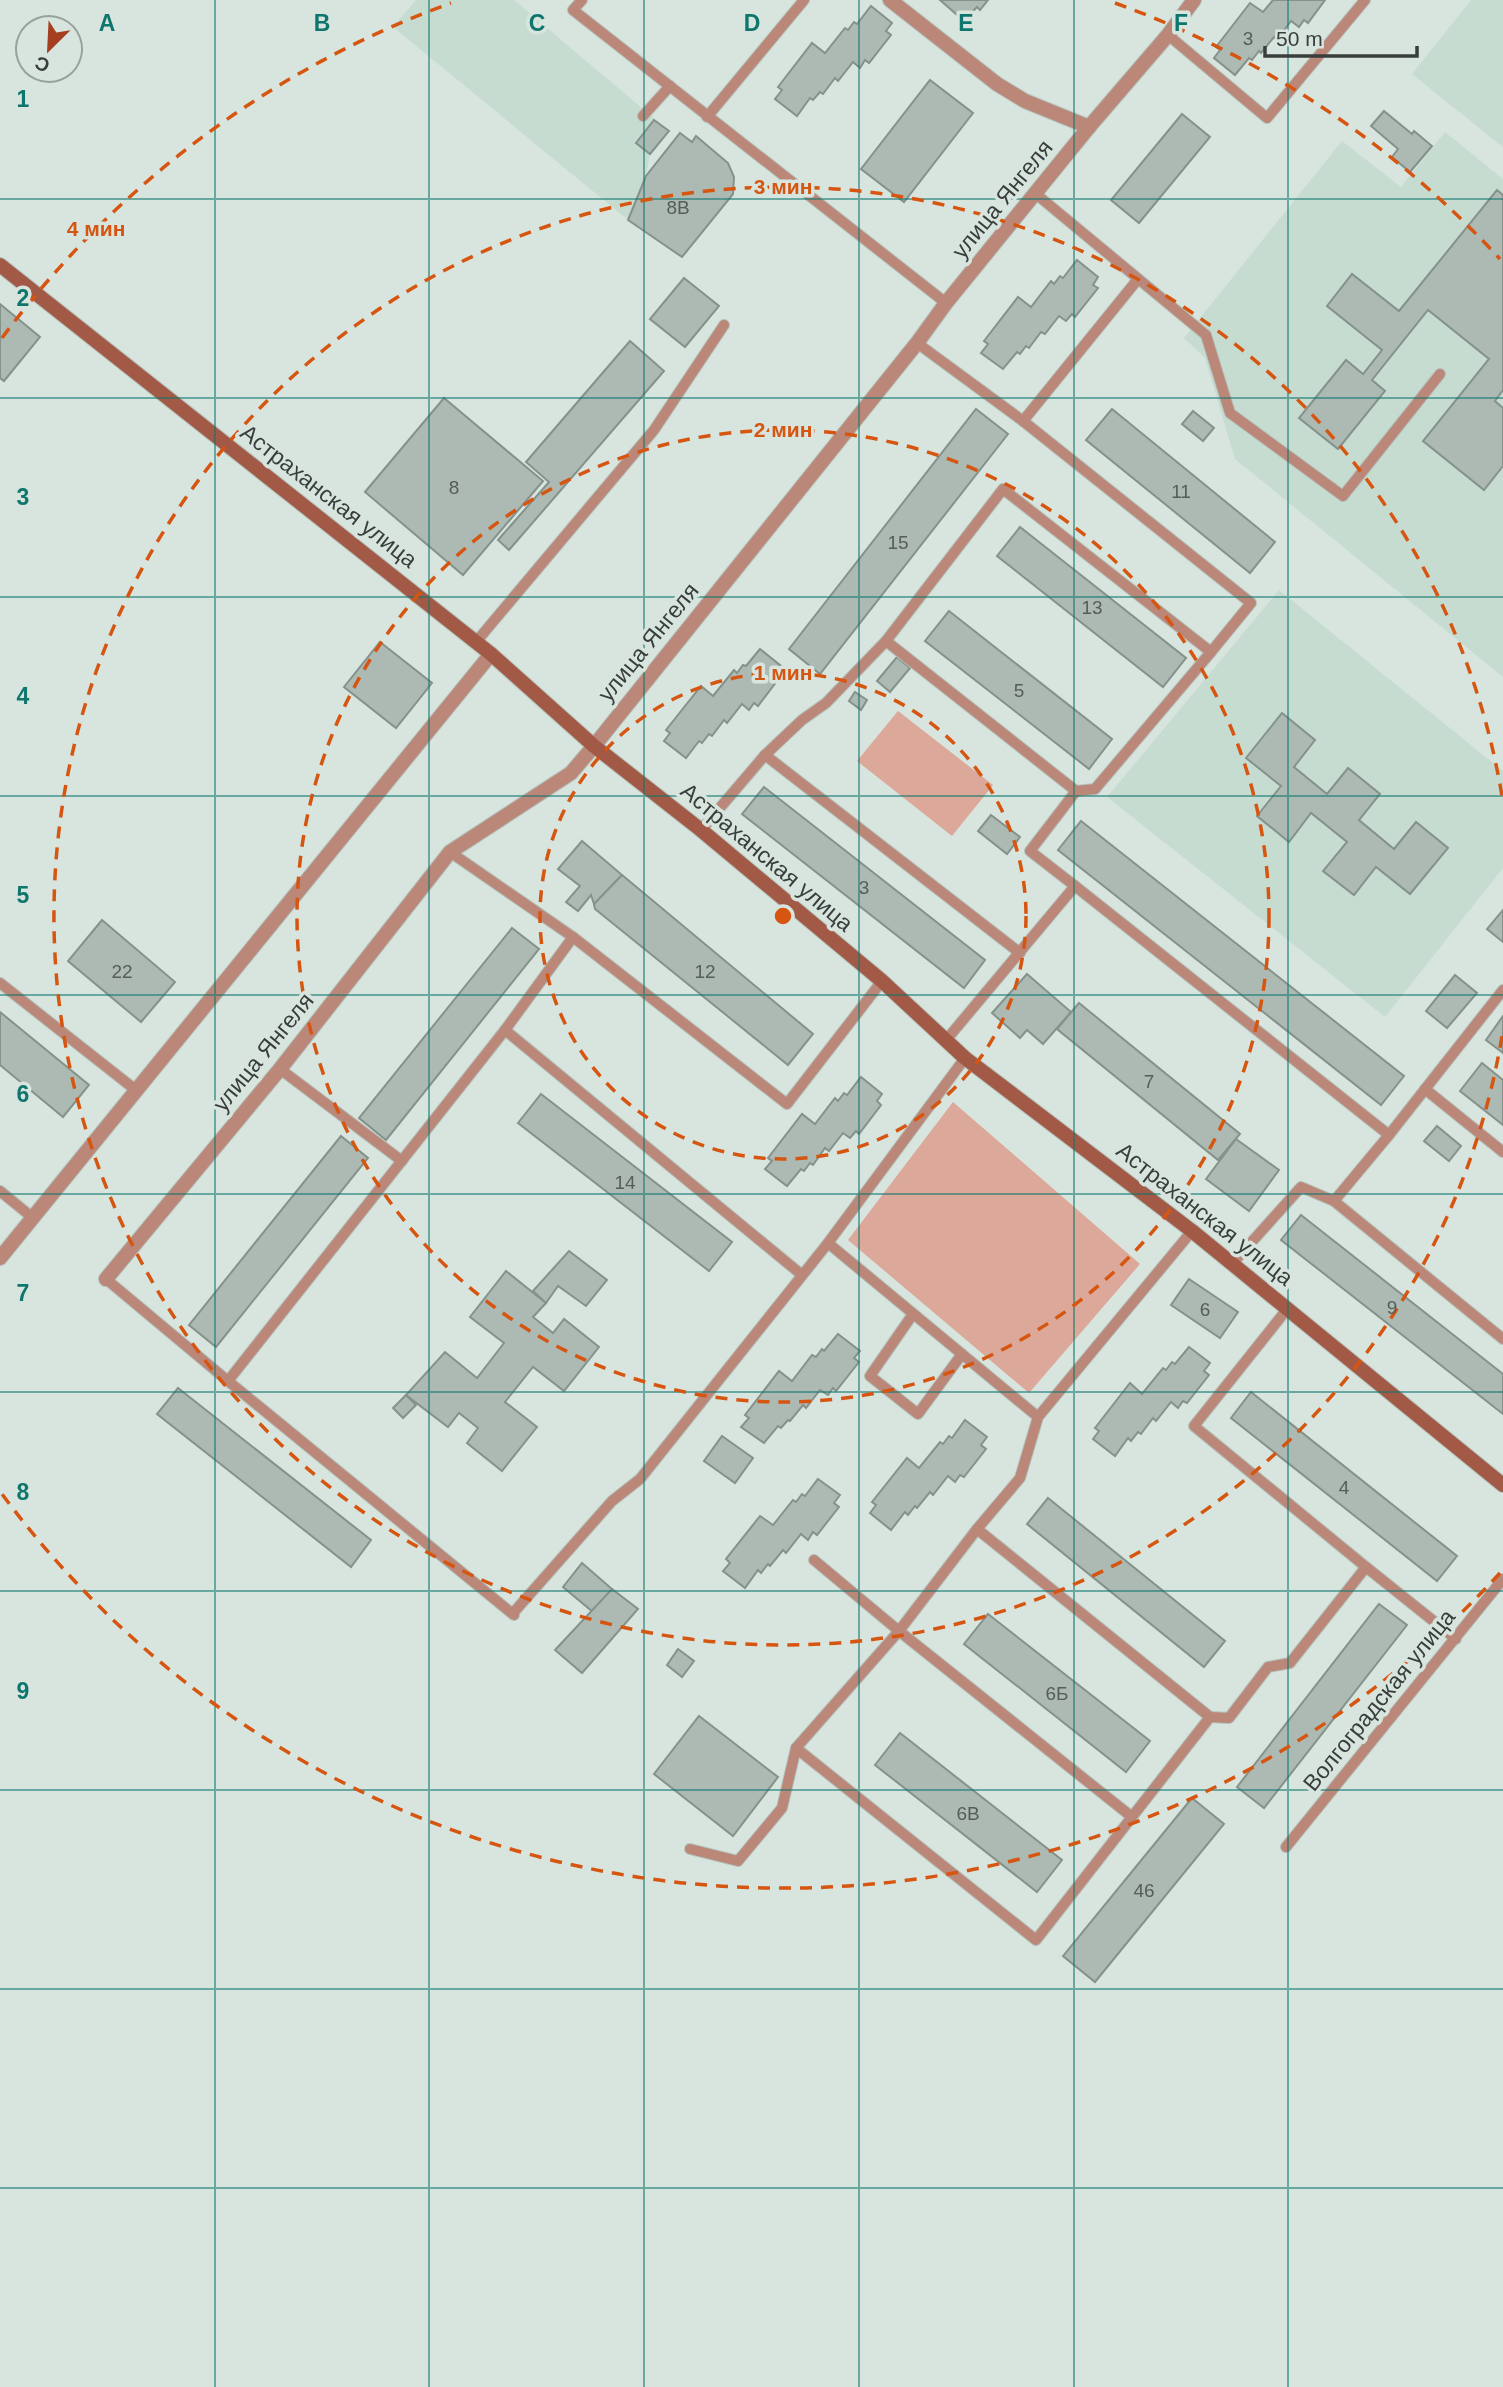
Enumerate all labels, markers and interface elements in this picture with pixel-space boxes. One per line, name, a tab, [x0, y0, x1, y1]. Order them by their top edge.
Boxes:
text: A	[99, 10, 115, 36]
text: B	[314, 10, 330, 36]
text: C	[529, 10, 545, 36]
text: D	[744, 10, 760, 36]
text: E	[958, 10, 974, 36]
text: F	[1174, 10, 1188, 36]
north arrow	[14, 14, 84, 84]
scale bar	[1265, 14, 1417, 58]
text: 50 m	[1276, 27, 1323, 50]
house number: 3	[1243, 28, 1253, 49]
text: С	[32, 52, 53, 76]
text: 1	[17, 86, 30, 112]
street label: улица Янгеля	[946, 135, 1058, 263]
text: 3 мин	[754, 175, 812, 198]
house number: 8В	[666, 197, 690, 218]
text: 4 мин	[67, 217, 125, 240]
text: 2	[17, 285, 29, 311]
text: 2 мин	[754, 418, 812, 441]
street label: Астраханская улица	[236, 419, 423, 573]
house number: 8	[449, 477, 459, 498]
house number: 11	[1171, 481, 1191, 502]
text: 3	[17, 484, 29, 510]
house number: 15	[887, 532, 909, 553]
street label: улица Янгеля	[592, 578, 704, 706]
house number: 13	[1081, 597, 1103, 618]
text: 1 мин	[754, 661, 812, 684]
house number: 5	[1014, 680, 1024, 701]
text: 4	[17, 683, 30, 709]
street label: Астраханская улица	[676, 777, 858, 937]
house number: 3	[859, 877, 869, 898]
text: 5	[17, 882, 30, 908]
centre of rings	[771, 904, 795, 928]
house number: 22	[111, 961, 133, 982]
house number: 12	[694, 961, 716, 982]
street label: улица Янгеля	[207, 988, 319, 1116]
house number: 7	[1144, 1071, 1154, 1092]
text: 6	[17, 1081, 29, 1107]
street label: Астраханская улица	[1112, 1137, 1299, 1291]
house number: 14	[614, 1172, 636, 1193]
text: 7	[17, 1280, 29, 1306]
house number: 9	[1387, 1297, 1397, 1318]
house number: 6	[1200, 1299, 1210, 1320]
house number: 4	[1339, 1477, 1350, 1498]
text: 8	[17, 1479, 30, 1505]
street label: Волгоградская улица	[1298, 1604, 1460, 1796]
text: 9	[17, 1678, 29, 1704]
house number: 6Б	[1045, 1683, 1069, 1704]
house number: 6В	[956, 1803, 980, 1824]
house number: 46	[1133, 1880, 1155, 1901]

